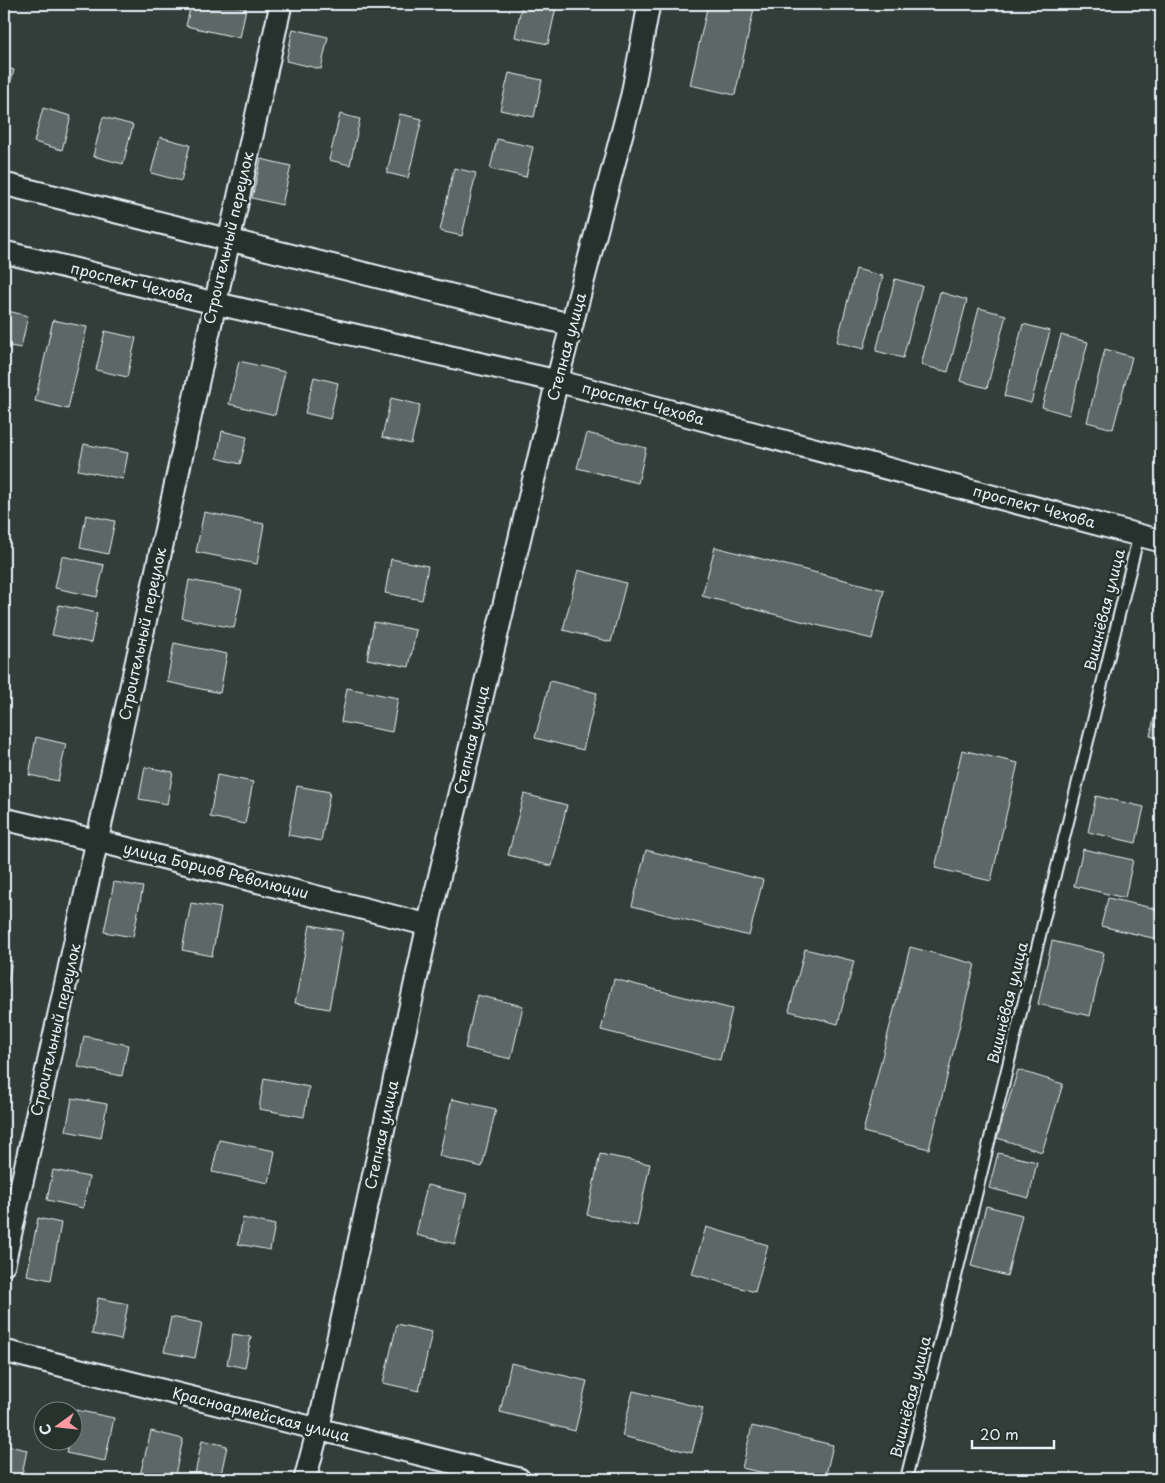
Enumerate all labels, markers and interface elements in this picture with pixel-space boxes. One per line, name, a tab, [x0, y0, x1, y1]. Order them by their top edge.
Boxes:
street label: Строительный переулок	[196, 149, 259, 326]
street label: проспект Чехова	[69, 255, 197, 308]
street label: Степная улица	[540, 290, 591, 403]
street label: проспект Чехова	[580, 375, 708, 430]
street label: проспект Чехова	[971, 478, 1099, 533]
street label: Строительный переулок	[112, 545, 171, 722]
street label: Вишнёвая улица	[1077, 546, 1130, 673]
street label: Степная улица	[447, 683, 494, 796]
street label: улица Борцов Революции	[121, 835, 311, 904]
street label: Вишнёвая улица	[980, 939, 1033, 1066]
street label: Строительный переулок	[23, 941, 86, 1118]
street label: Степная улица	[358, 1078, 403, 1191]
street label: Вишнёвая улица	[883, 1333, 936, 1460]
street label: Красноармейская улица	[170, 1380, 353, 1447]
north arrow	[32, 1400, 82, 1450]
scale bar	[972, 1418, 1055, 1450]
text: С	[33, 1422, 56, 1437]
text: 20 m	[980, 1422, 1019, 1445]

